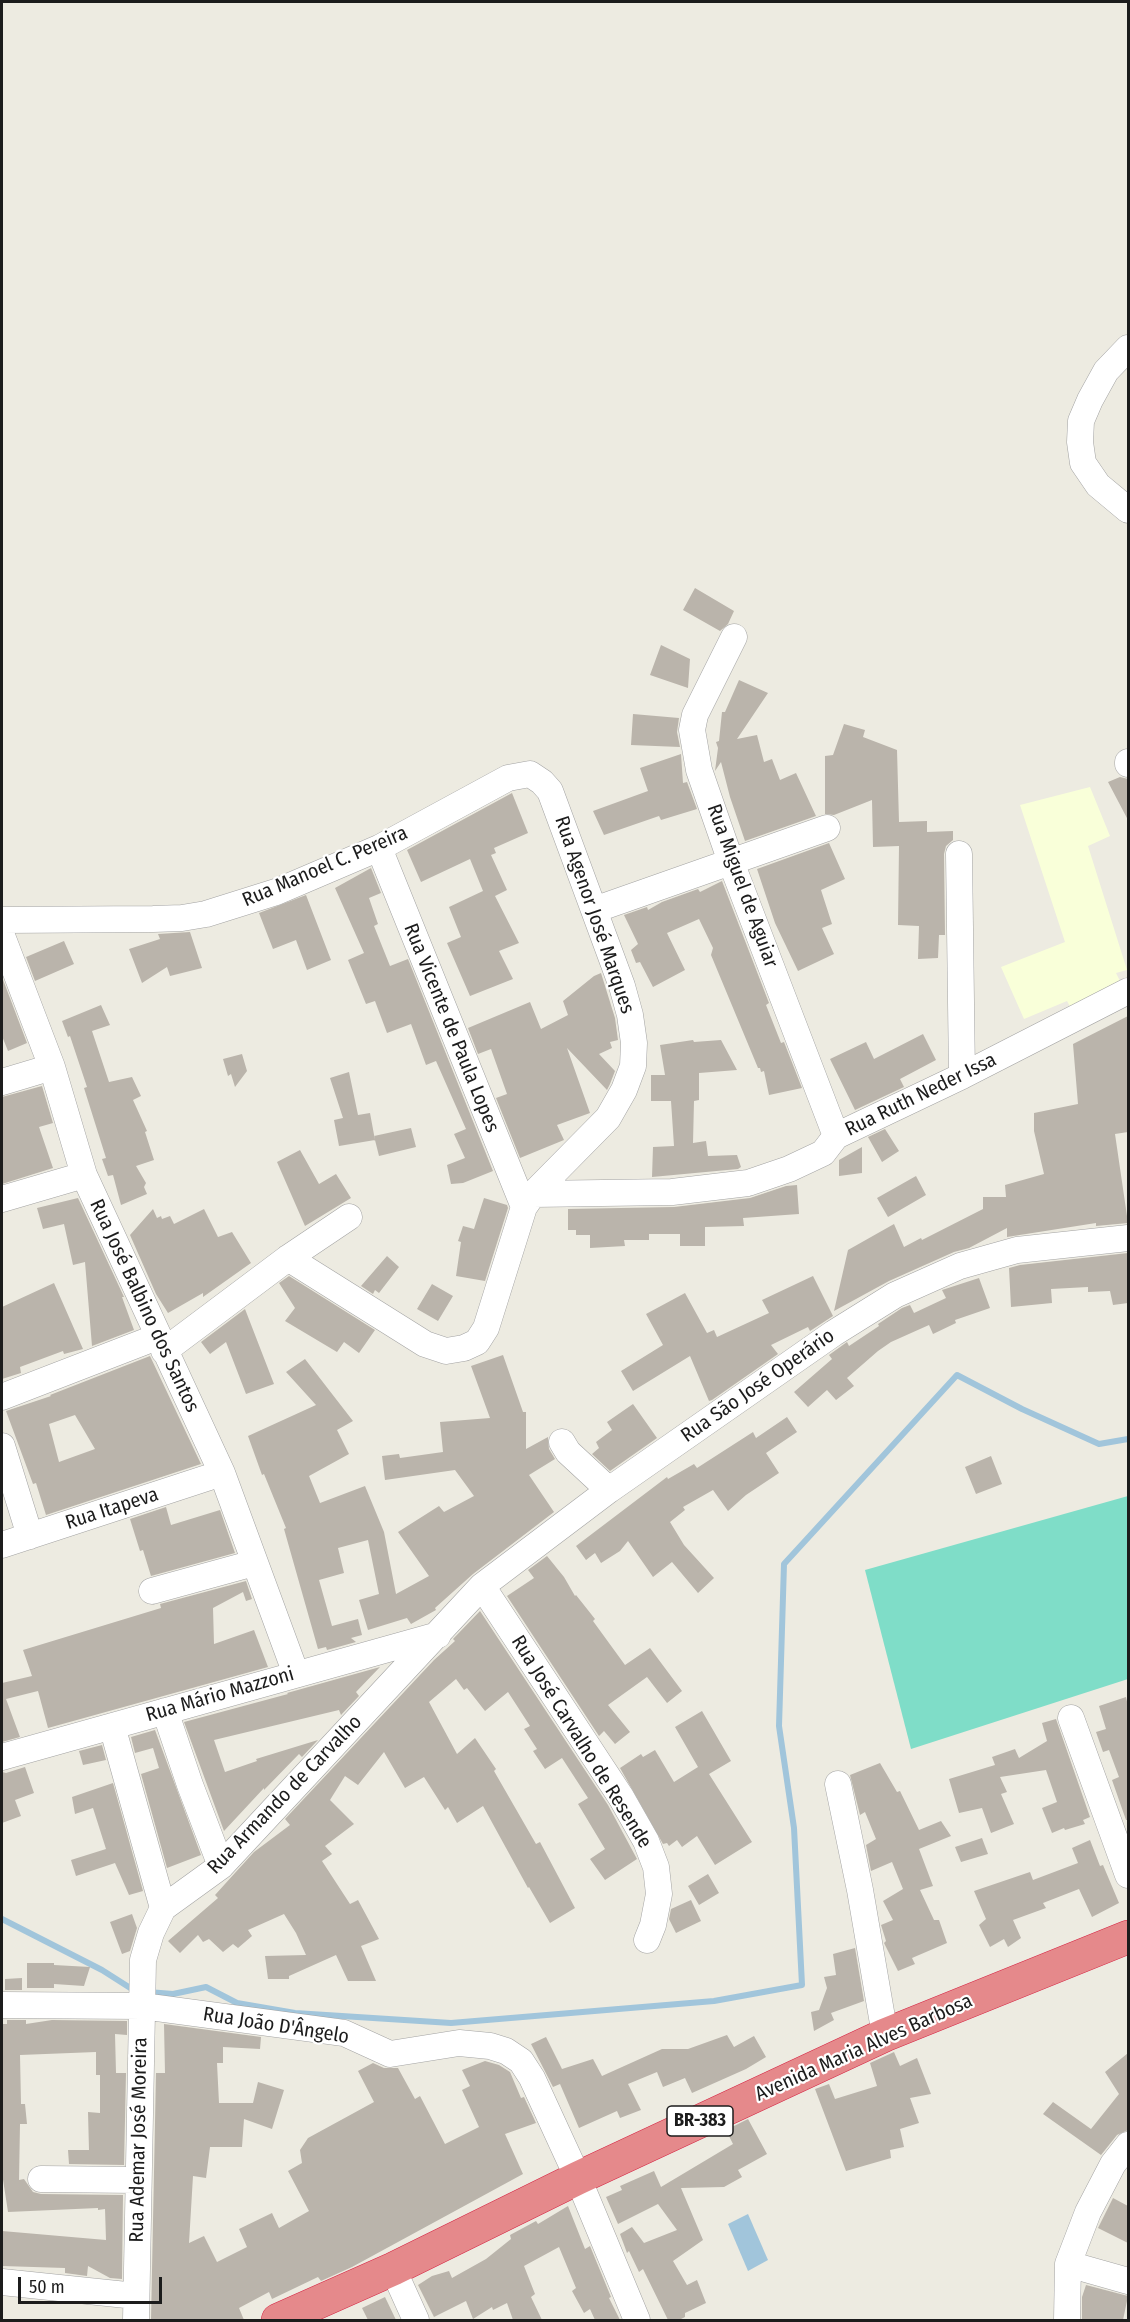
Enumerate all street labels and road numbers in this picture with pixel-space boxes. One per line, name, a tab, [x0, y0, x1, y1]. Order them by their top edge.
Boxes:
street label: Rua Miguel de Aguiar	[701, 801, 783, 971]
street label: Rua Agenor José Marques	[549, 813, 639, 1017]
street label: Rua Manoel C. Pereira	[239, 821, 411, 913]
street label: Rua Vicente de Paula Lopes	[398, 920, 504, 1136]
street label: Rua Ruth Neder Issa	[842, 1048, 1000, 1142]
street label: Rua José Balbino dos Santos	[84, 1196, 204, 1416]
street label: Rua São José Operário	[677, 1324, 839, 1448]
street label: Rua Itapeva	[63, 1483, 161, 1535]
street label: Rua José Carvalho de Resende	[506, 1631, 656, 1853]
street label: Rua Mário Mazzoni	[143, 1662, 297, 1728]
street label: Rua Armando de Carvalho	[203, 1711, 367, 1879]
street label: Avenida Maria Alves Barbosa	[752, 1989, 976, 2107]
street label: Rua João D'Ângelo	[201, 2003, 351, 2049]
street label: Rua Ademar José Moreira	[125, 2037, 153, 2243]
road number: BR-383	[667, 2106, 733, 2136]

